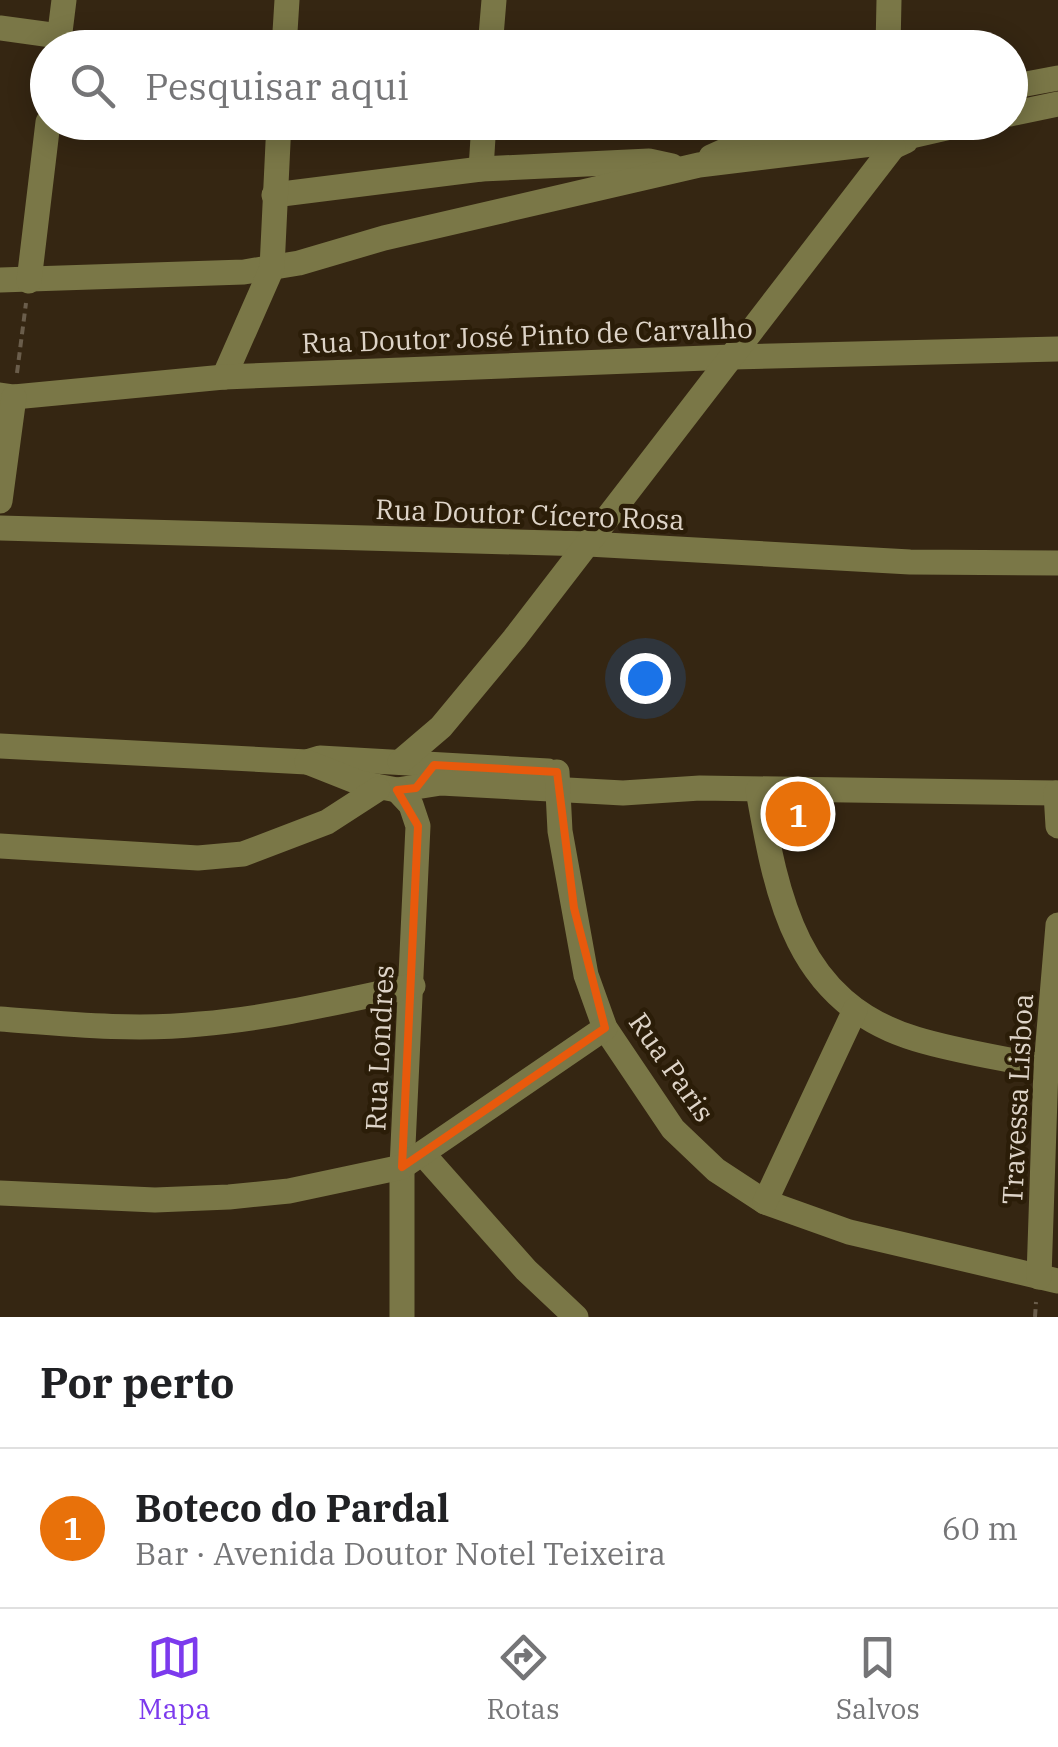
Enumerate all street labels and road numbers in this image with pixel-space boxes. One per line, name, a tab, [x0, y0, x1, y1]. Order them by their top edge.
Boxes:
street label: Rua Doutor José Pinto de Carvalho	[301, 309, 753, 361]
street label: Rua Doutor Cícero Rosa	[375, 490, 685, 538]
street label: Rua Londres	[356, 964, 402, 1132]
street label: Travessa Lisboa	[993, 993, 1041, 1205]
street label: Rua Paris	[621, 1005, 723, 1129]

